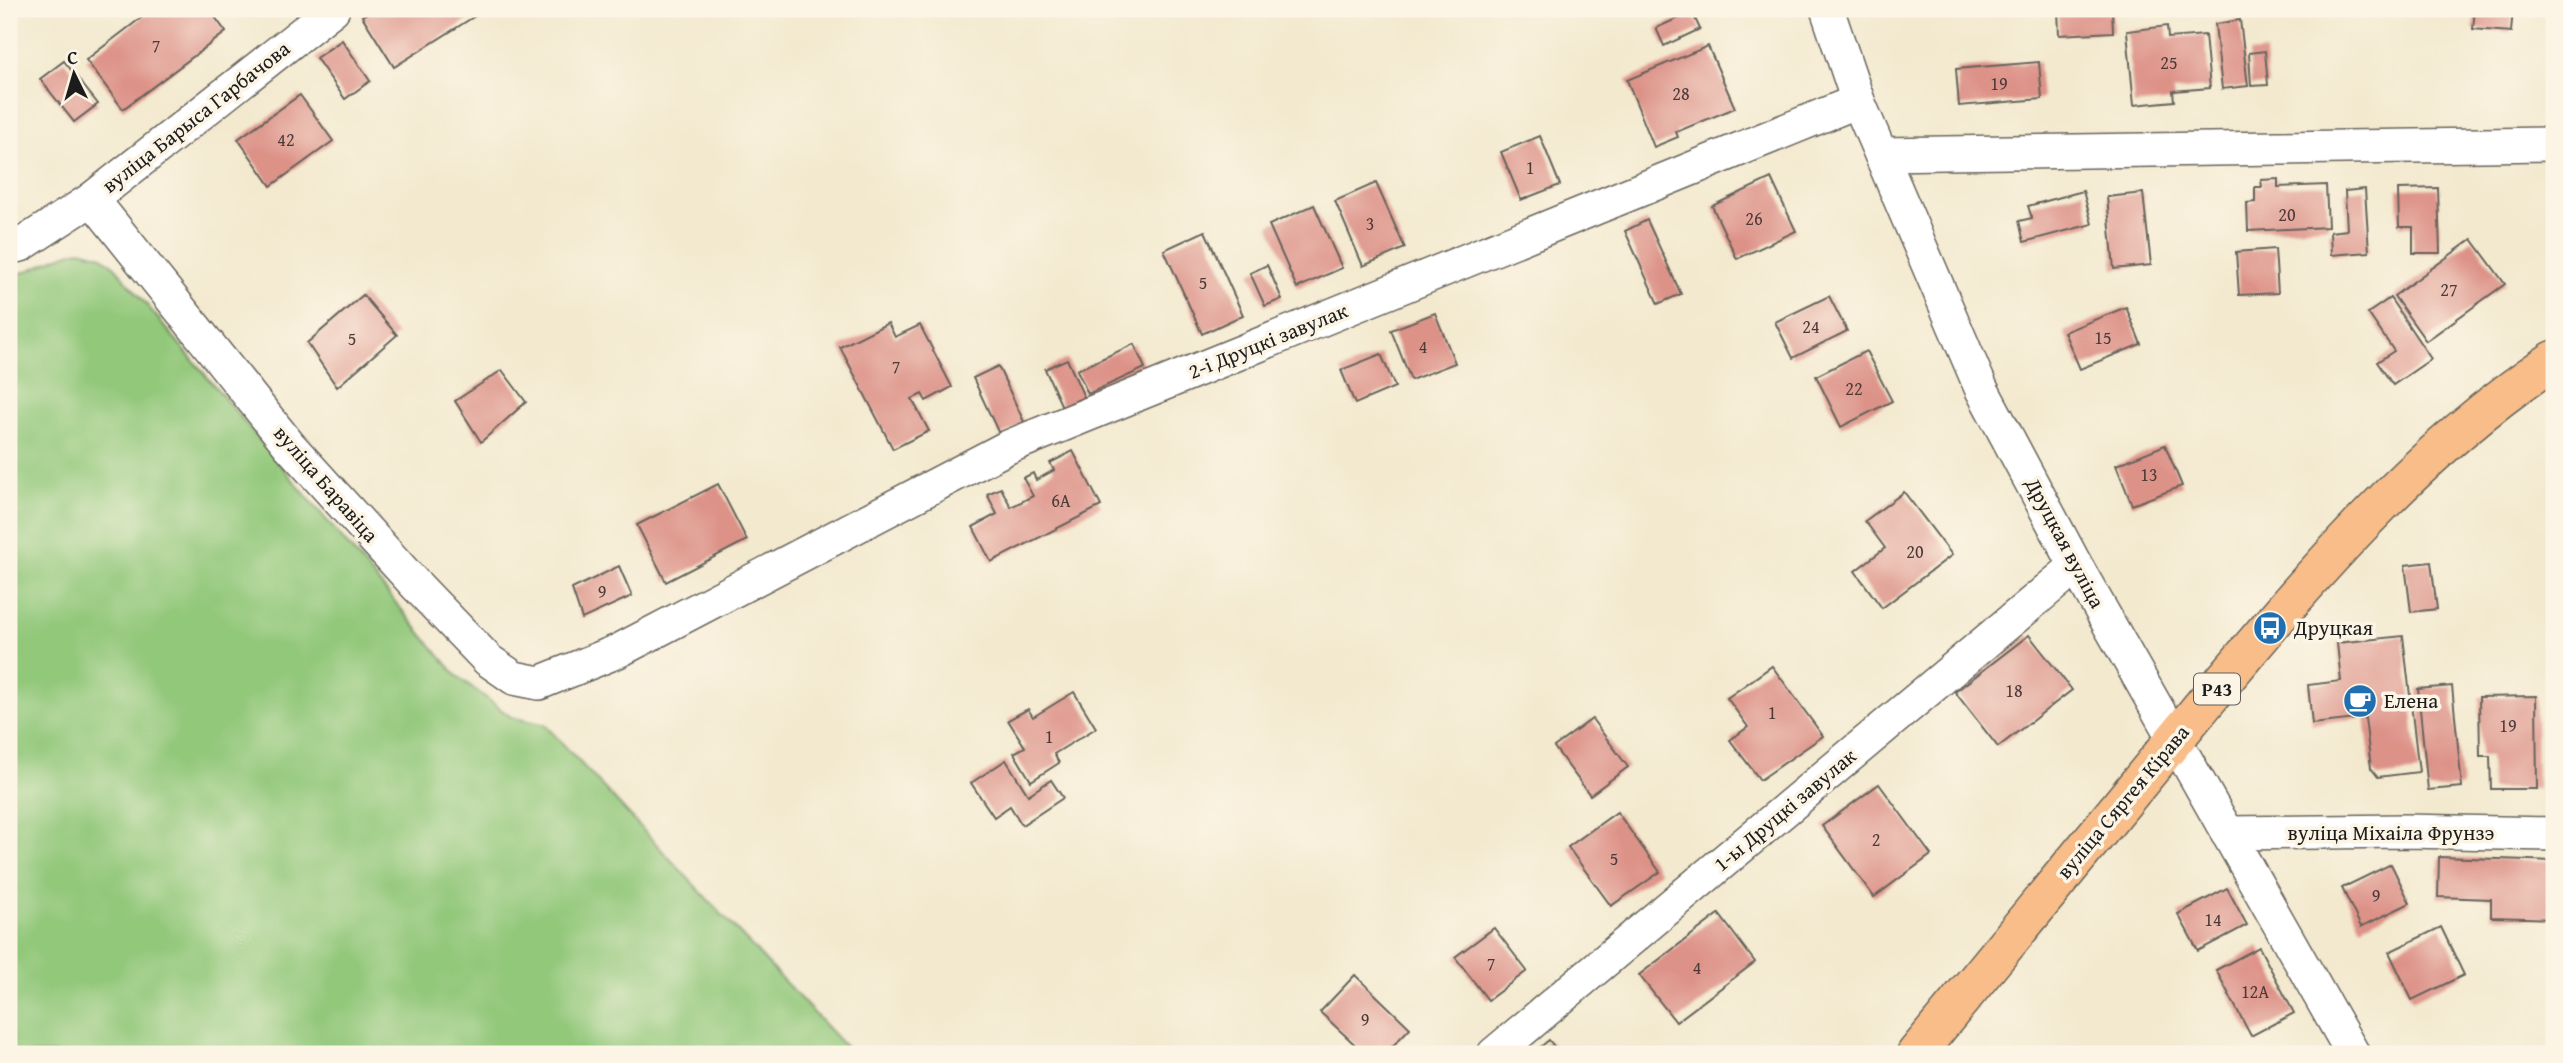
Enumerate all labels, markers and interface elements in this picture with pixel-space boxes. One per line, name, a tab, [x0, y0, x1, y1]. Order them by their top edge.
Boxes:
house number: 7	[152, 32, 160, 59]
street label: вуліца Барыса Гарбачова	[95, 33, 296, 200]
north arrow	[38, 38, 108, 108]
text: С	[66, 43, 79, 71]
house number: 25	[2160, 49, 2178, 76]
house number: 19	[1990, 70, 2008, 97]
house number: 28	[1672, 80, 1690, 107]
house number: 42	[277, 126, 295, 153]
house number: 1	[1526, 154, 1534, 181]
house number: 20	[2278, 201, 2296, 228]
house number: 26	[1745, 205, 1763, 232]
house number: 3	[1366, 210, 1374, 237]
house number: 5	[1199, 269, 1207, 296]
house number: 27	[2440, 276, 2458, 303]
street label: 2-і Друцкі завулак	[1183, 294, 1352, 387]
house number: 24	[1802, 313, 1820, 340]
house number: 15	[2094, 324, 2112, 351]
house number: 5	[348, 325, 356, 352]
house number: 4	[1419, 333, 1427, 360]
house number: 7	[892, 353, 900, 380]
house number: 22	[1845, 375, 1863, 402]
street label: вуліца Баравіца	[267, 418, 386, 549]
house number: 13	[2140, 461, 2158, 488]
street label: Друцкая вуліца	[2017, 471, 2113, 614]
house number: 6А	[1051, 487, 1071, 514]
house number: 20	[1906, 538, 1924, 565]
house number: 9	[598, 578, 606, 605]
bus stop icon: Друцкая	[2251, 609, 2289, 647]
place label: Друцкая	[2293, 612, 2373, 643]
road number: Р43	[2194, 674, 2240, 704]
house number: 18	[2005, 677, 2023, 704]
cafe icon: Елена	[2341, 682, 2379, 720]
place label: Елена	[2384, 685, 2438, 716]
house number: 1	[1768, 699, 1776, 726]
house number: 19	[2499, 712, 2517, 739]
street label: вуліца Сяргея Кірава	[2049, 718, 2196, 885]
house number: 1	[1045, 723, 1053, 750]
street label: 1-ы Друцкі завулак	[1706, 740, 1863, 879]
street label: вуліца Міхаіла Фрунзэ	[2288, 817, 2495, 848]
house number: 2	[1872, 826, 1880, 853]
house number: 5	[1610, 845, 1618, 872]
house number: 9	[2372, 882, 2380, 909]
house number: 14	[2204, 906, 2222, 933]
house number: 7	[1487, 950, 1495, 977]
house number: 4	[1693, 954, 1701, 981]
house number: 12А	[2241, 978, 2269, 1005]
house number: 9	[1361, 1006, 1369, 1033]

